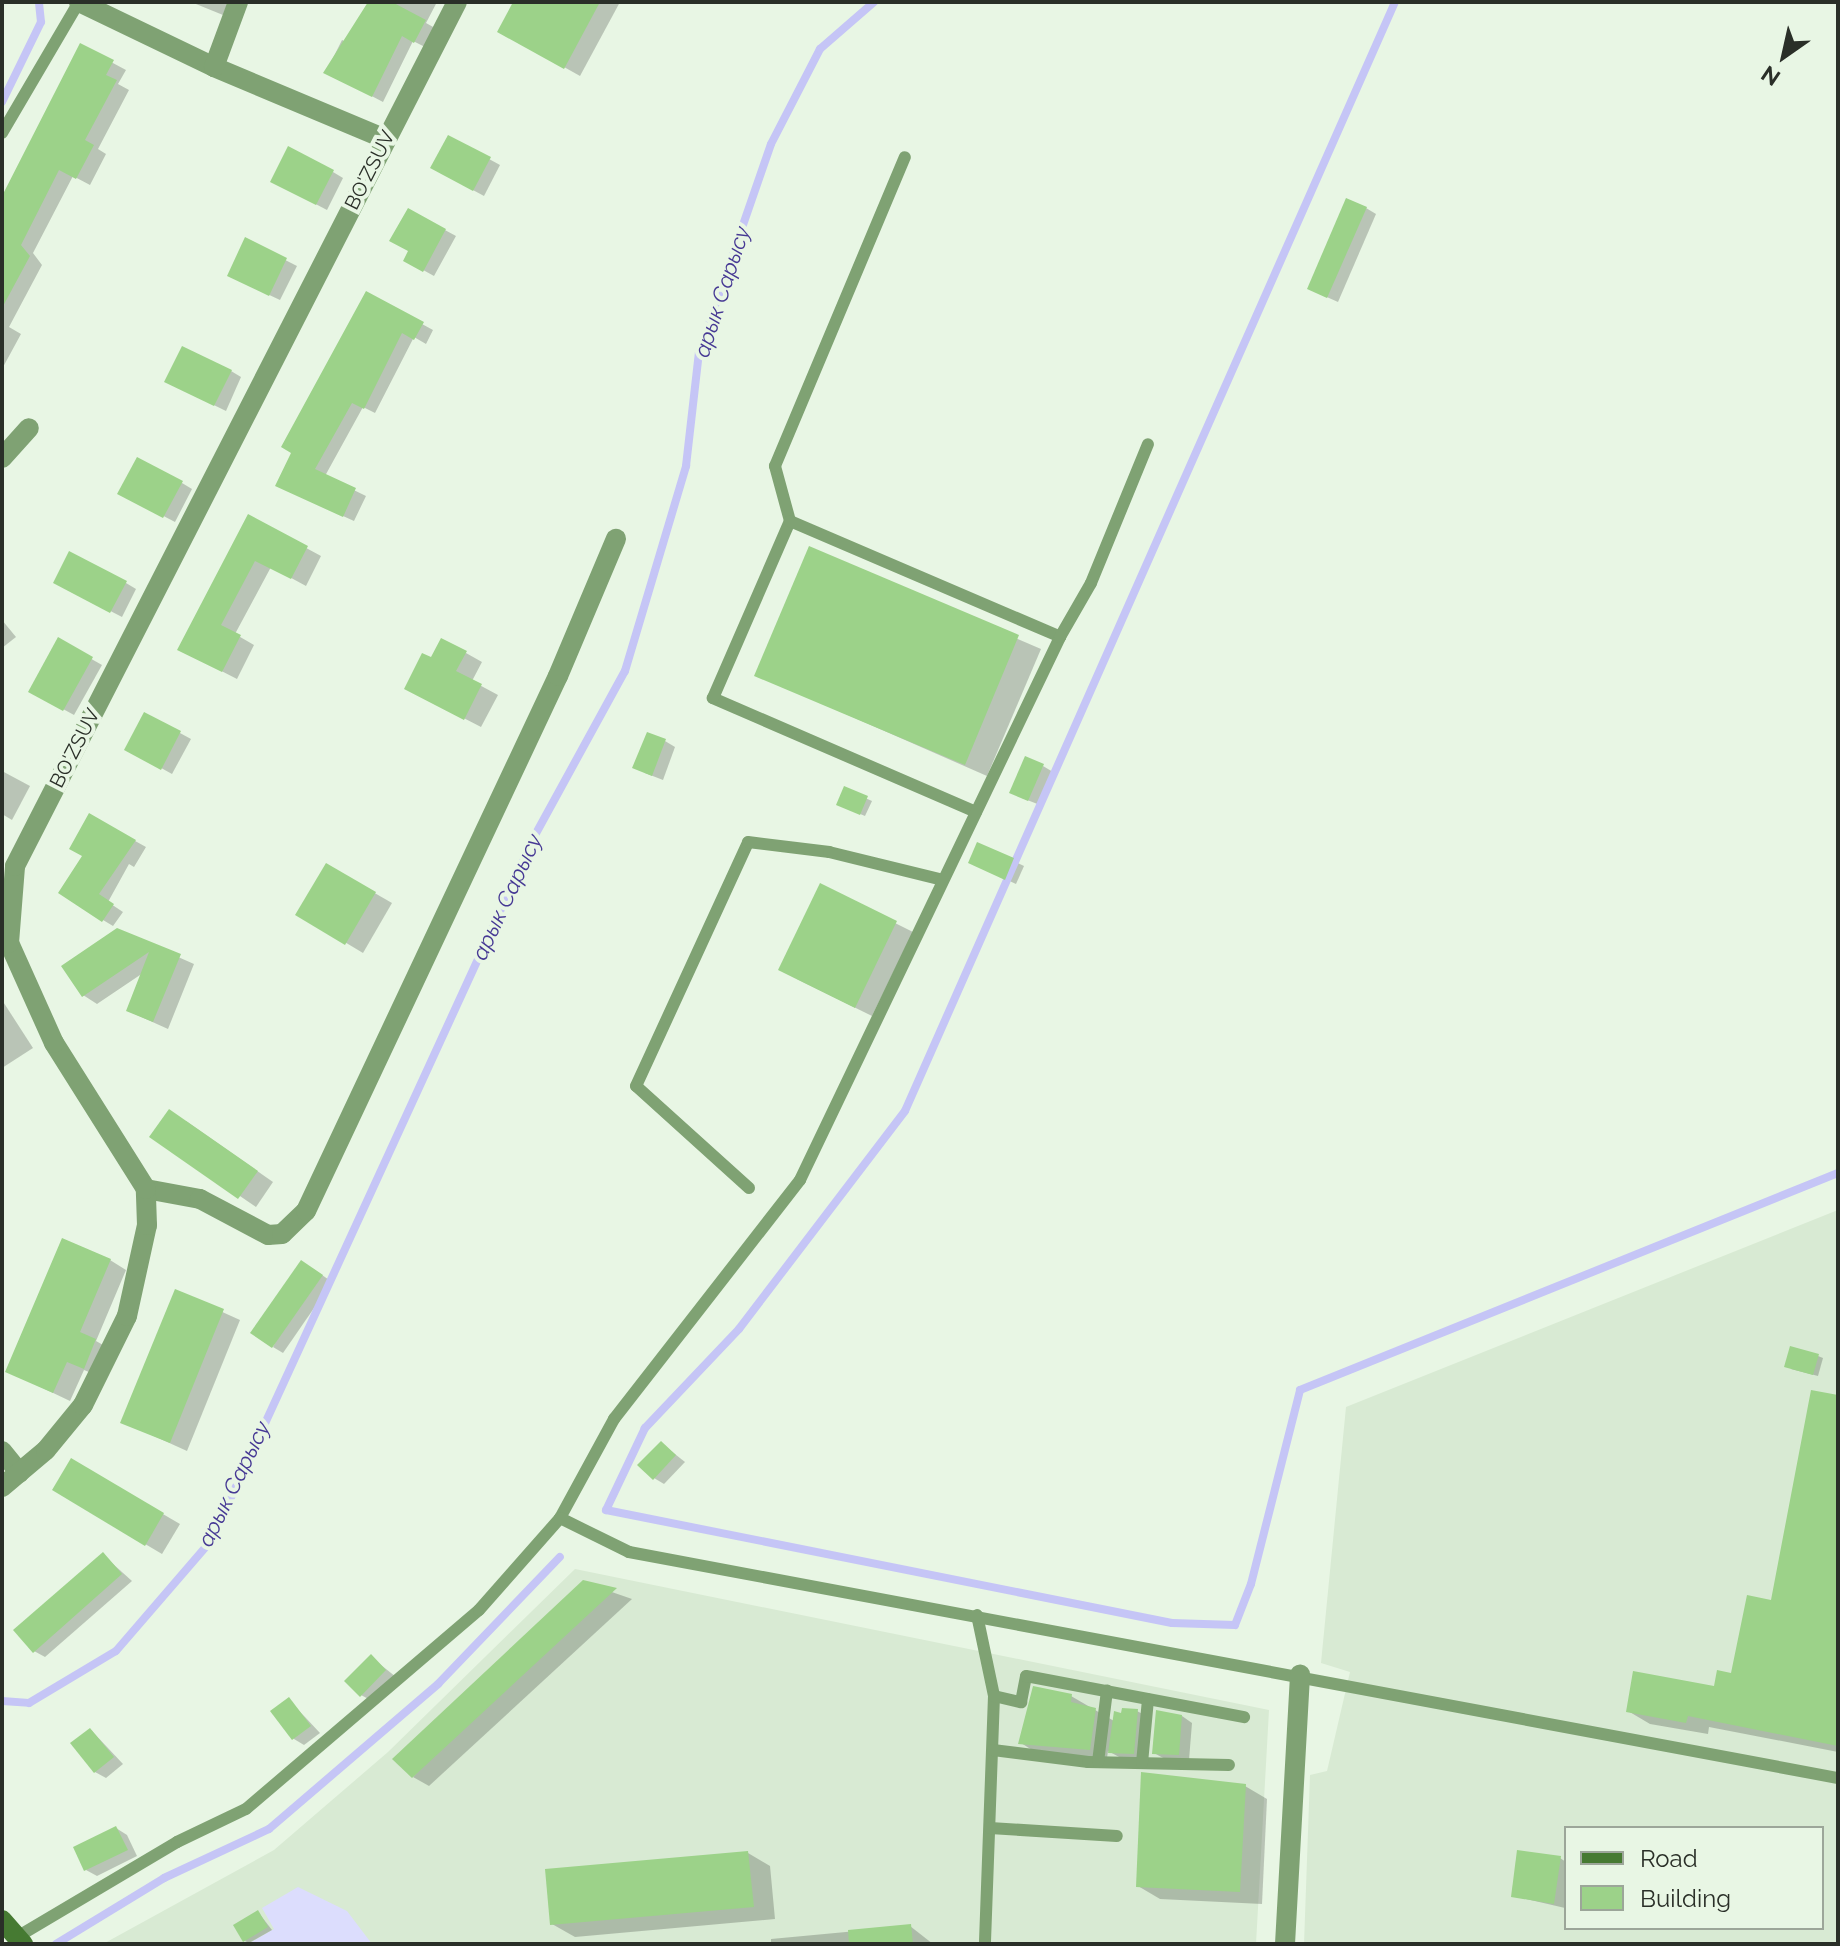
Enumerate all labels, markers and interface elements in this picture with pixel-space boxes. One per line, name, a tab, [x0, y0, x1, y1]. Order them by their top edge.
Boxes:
north arrow	[1744, 16, 1824, 96]
text: N	[1756, 60, 1785, 91]
street label: BO'ZSUV	[340, 126, 400, 214]
water label: арык Сарысу	[688, 223, 756, 361]
street label: BO'ZSUV	[45, 704, 105, 792]
water label: арык Сарысу	[466, 830, 548, 964]
water label: арык Сарысу	[192, 1417, 276, 1551]
legend	[1564, 1826, 1824, 1930]
text: Road	[1640, 1844, 1698, 1873]
text: Building	[1640, 1884, 1731, 1913]

